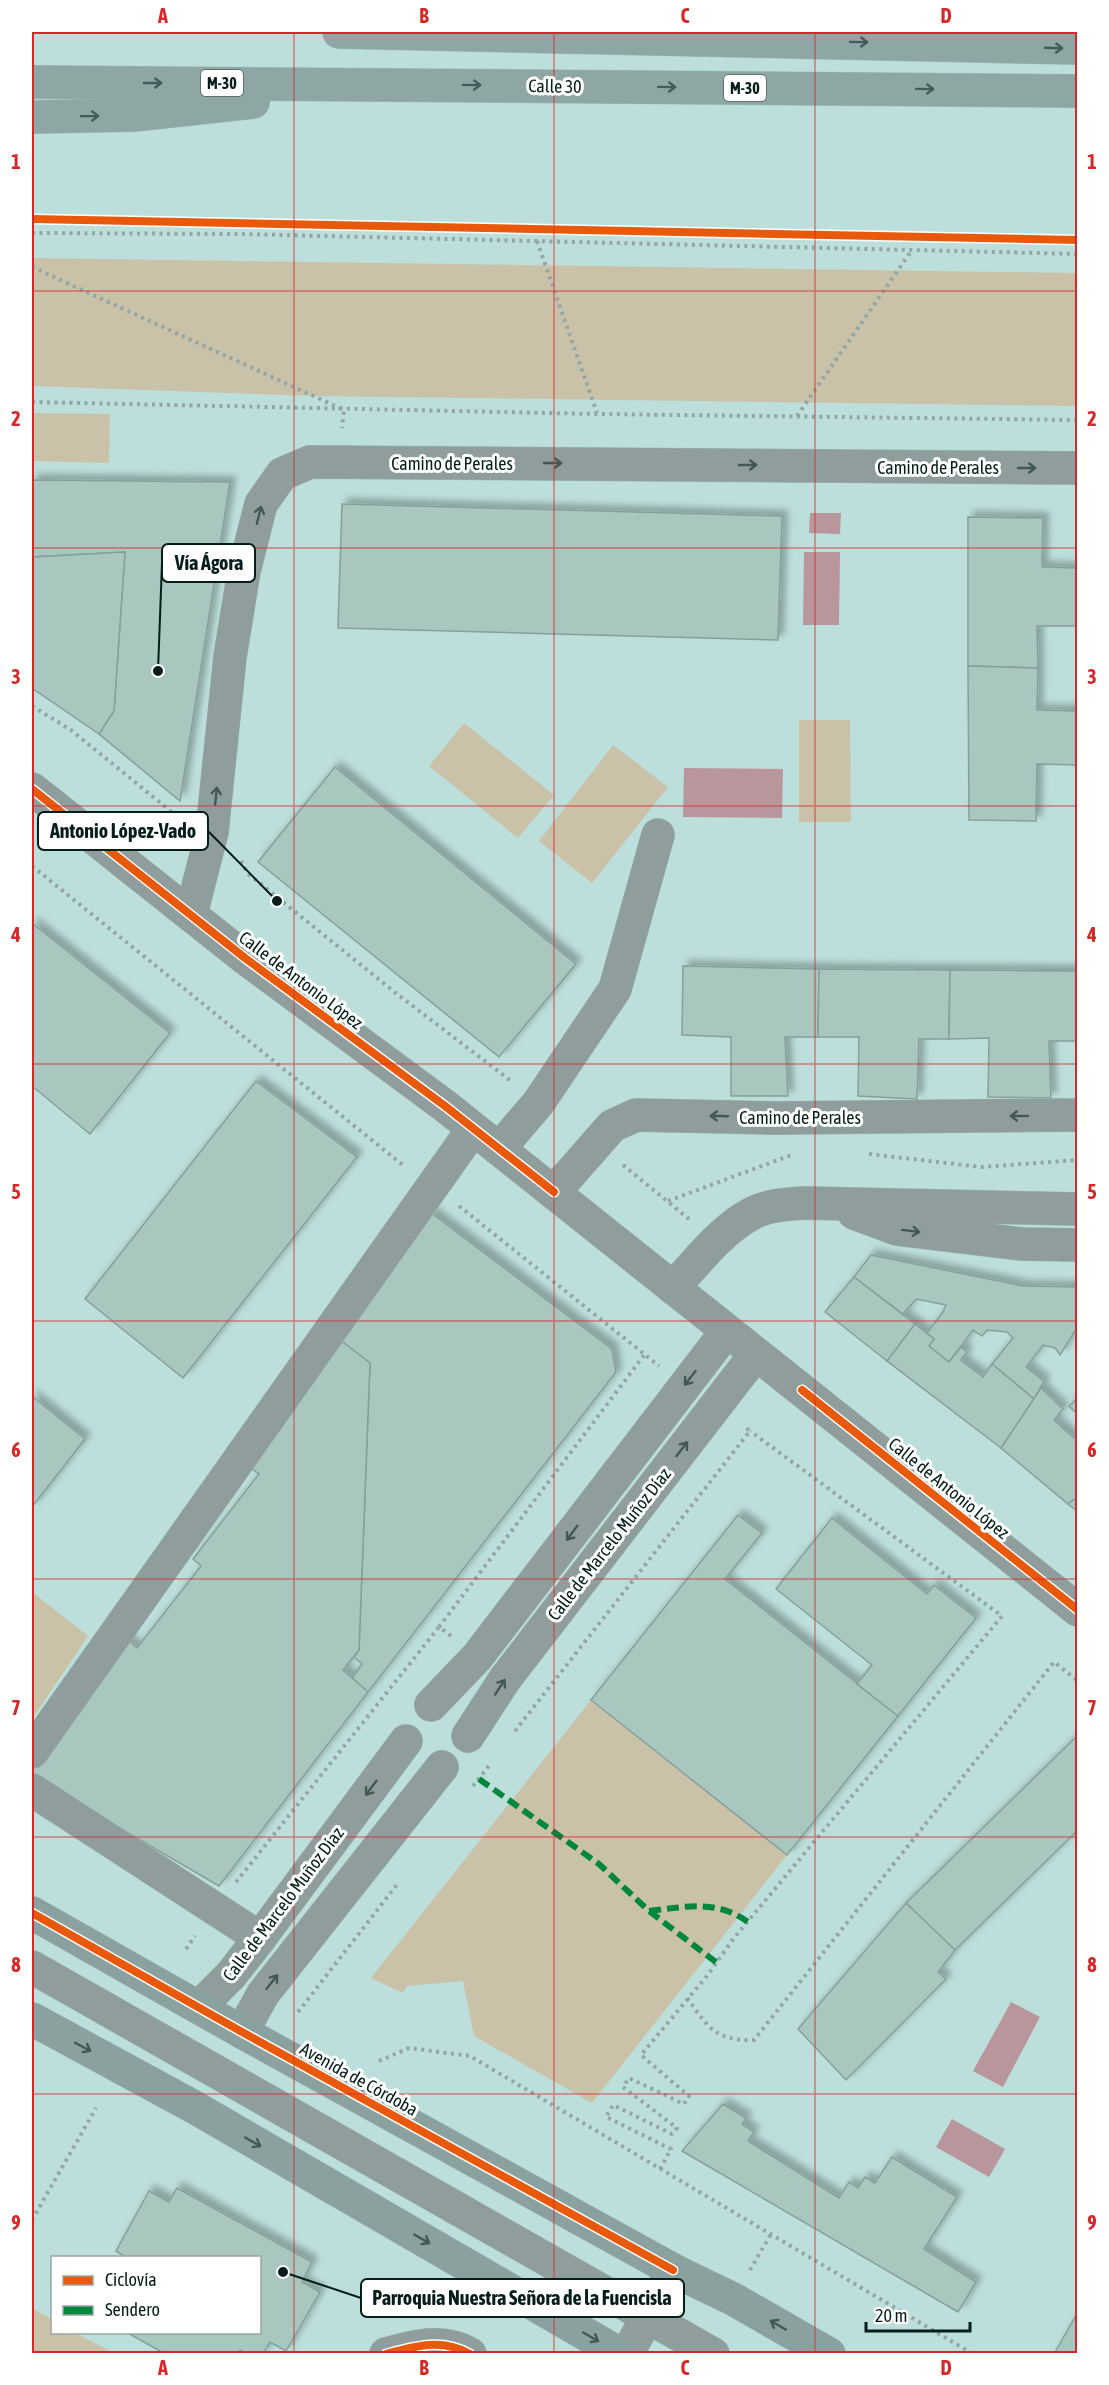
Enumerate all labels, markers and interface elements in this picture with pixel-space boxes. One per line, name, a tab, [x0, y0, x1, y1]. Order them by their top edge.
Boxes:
text: A	[157, 4, 168, 27]
text: B	[419, 4, 429, 27]
text: C	[681, 4, 690, 27]
text: D	[940, 4, 952, 27]
one-way arrow	[848, 37, 868, 48]
one-way arrow	[1043, 42, 1063, 53]
road number: M-30	[201, 70, 243, 96]
street label: Calle 30	[528, 75, 582, 97]
road number: M-30	[724, 75, 766, 101]
one-way arrow	[142, 77, 162, 89]
one-way arrow	[461, 79, 481, 91]
one-way arrow	[656, 81, 676, 93]
one-way arrow	[914, 83, 934, 95]
one-way arrow	[79, 110, 99, 121]
text: 1	[11, 150, 21, 173]
text: 1	[1087, 150, 1097, 173]
text: 2	[11, 407, 21, 430]
text: 2	[1087, 407, 1097, 430]
street label: Camino de Perales	[391, 453, 513, 474]
street label: Camino de Perales	[877, 457, 999, 478]
one-way arrow	[543, 458, 563, 469]
one-way arrow	[738, 459, 758, 471]
one-way arrow	[1017, 462, 1037, 473]
one-way arrow	[253, 506, 265, 525]
callout: Vía Ágora	[162, 544, 255, 582]
text: Vía Ágora	[174, 551, 243, 574]
text: 3	[11, 665, 21, 688]
text: 3	[1087, 665, 1097, 688]
one-way arrow	[211, 786, 222, 806]
callout: Antonio López-Vado	[38, 812, 208, 850]
text: Antonio López-Vado	[49, 819, 196, 842]
text: 4	[10, 923, 21, 946]
text: 4	[1086, 923, 1097, 946]
street label: Calle de Antonio López	[235, 927, 367, 1034]
street label: Camino de Perales	[739, 1107, 861, 1128]
one-way arrow	[710, 1110, 730, 1121]
one-way arrow	[1010, 1110, 1030, 1122]
text: 5	[11, 1180, 21, 1203]
text: 5	[1087, 1180, 1097, 1203]
one-way arrow	[900, 1226, 920, 1237]
one-way arrow	[684, 1369, 697, 1385]
street label: Calle de Antonio López	[884, 1433, 1014, 1543]
text: 6	[11, 1438, 21, 1461]
text: 6	[1087, 1438, 1097, 1461]
one-way arrow	[676, 1441, 689, 1457]
street label: Calle de Marcelo Muñoz Díaz	[543, 1463, 675, 1624]
one-way arrow	[566, 1524, 578, 1540]
one-way arrow	[494, 1679, 506, 1696]
text: 7	[11, 1696, 21, 1719]
text: 7	[1087, 1696, 1097, 1719]
one-way arrow	[365, 1779, 378, 1795]
street label: Calle de Marcelo Muñoz Díaz	[218, 1822, 348, 1985]
text: 8	[11, 1953, 21, 1976]
text: 8	[1087, 1953, 1097, 1976]
one-way arrow	[266, 1974, 279, 1990]
street label: Avenida de Córdoba	[296, 2038, 422, 2120]
one-way arrow	[74, 2041, 91, 2053]
one-way arrow	[245, 2136, 262, 2148]
text: 9	[11, 2211, 21, 2234]
text: 9	[1087, 2211, 1097, 2234]
one-way arrow	[413, 2233, 430, 2245]
legend	[51, 2256, 261, 2334]
text: Ciclovía	[105, 2269, 157, 2290]
callout: Parroquia Nuestra Señora de la Fuencisla	[361, 2279, 684, 2317]
text: Parroquia Nuestra Señora de la Fuencisla	[372, 2286, 672, 2309]
scale bar	[866, 2295, 970, 2333]
text: Sendero	[105, 2299, 160, 2320]
text: 20 m	[875, 2305, 907, 2326]
one-way arrow	[770, 2318, 787, 2330]
one-way arrow	[582, 2331, 599, 2343]
text: A	[157, 2356, 168, 2379]
text: B	[419, 2356, 429, 2379]
text: C	[681, 2356, 690, 2379]
text: D	[940, 2356, 952, 2379]

